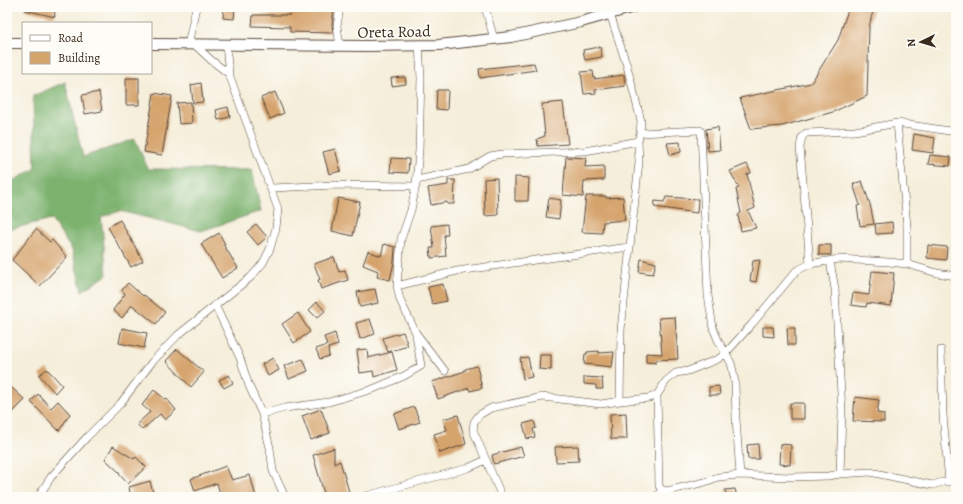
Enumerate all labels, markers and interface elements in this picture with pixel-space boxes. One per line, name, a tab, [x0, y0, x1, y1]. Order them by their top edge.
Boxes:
street label: Oreta Road	[357, 20, 431, 44]
legend	[22, 22, 152, 74]
north arrow	[901, 22, 941, 62]
text: Road	[58, 30, 84, 46]
text: N	[904, 38, 919, 47]
text: Building	[58, 50, 100, 66]

